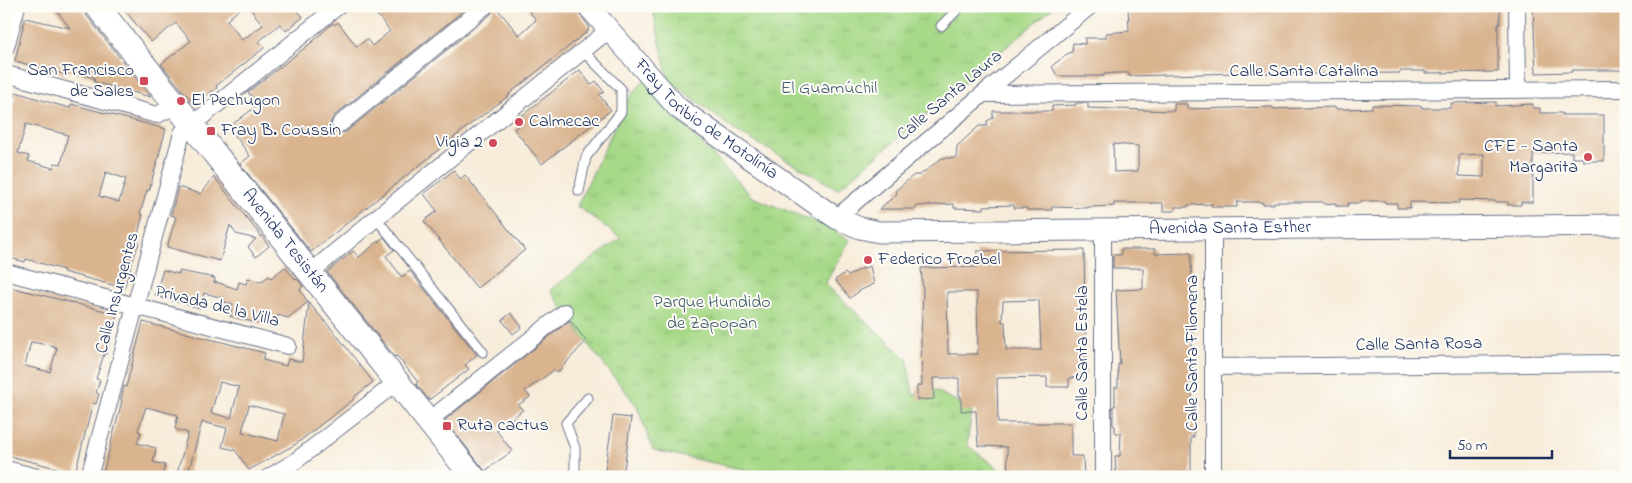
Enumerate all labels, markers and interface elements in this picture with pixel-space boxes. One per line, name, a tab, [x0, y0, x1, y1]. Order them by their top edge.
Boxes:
street label: Calle Santa Laura	[892, 44, 1008, 148]
street label: Fray Toribio de Motolinía	[627, 53, 783, 187]
place label: San Francisco de Sales	[27, 58, 134, 105]
street label: Calle Santa Catalina	[1230, 59, 1378, 85]
marker: San Francisco de Sales	[138, 75, 150, 87]
park label: El Guamúchil	[781, 76, 877, 102]
place label: El Pechugon	[191, 88, 280, 115]
marker: El Pechugon	[175, 95, 187, 107]
place label: Calmecac	[529, 109, 599, 135]
marker: Calmecac	[513, 116, 525, 128]
place label: Fray B. Coussin	[220, 118, 341, 144]
marker: Fray B. Coussin	[205, 125, 217, 137]
place label: Vigia 2	[435, 130, 483, 157]
place label: CFE - Santa Margarita	[1484, 134, 1578, 182]
marker: Vigia 2	[487, 137, 499, 149]
marker: CFE - Santa Margarita	[1582, 151, 1594, 163]
street label: Avenida Tesistán	[235, 183, 335, 299]
street label: Avenida Santa Esther	[1149, 215, 1312, 242]
street label: Calle Insurgentes	[89, 229, 148, 357]
place label: Federico Froebel	[877, 247, 1000, 273]
marker: Federico Froebel	[862, 254, 874, 266]
street label: Calle Santa Filomena	[1180, 275, 1206, 431]
street label: Privada de la Villa	[152, 279, 282, 335]
street label: Calle Santa Estela	[1070, 285, 1096, 421]
park label: Parque Hundido de Zapopan	[653, 290, 771, 337]
street label: Calle Santa Rosa	[1355, 331, 1483, 359]
place label: Ruta cactus	[457, 413, 549, 439]
marker: Ruta cactus	[441, 420, 453, 432]
scale bar	[1450, 428, 1552, 460]
text: 50 m	[1457, 435, 1488, 457]

